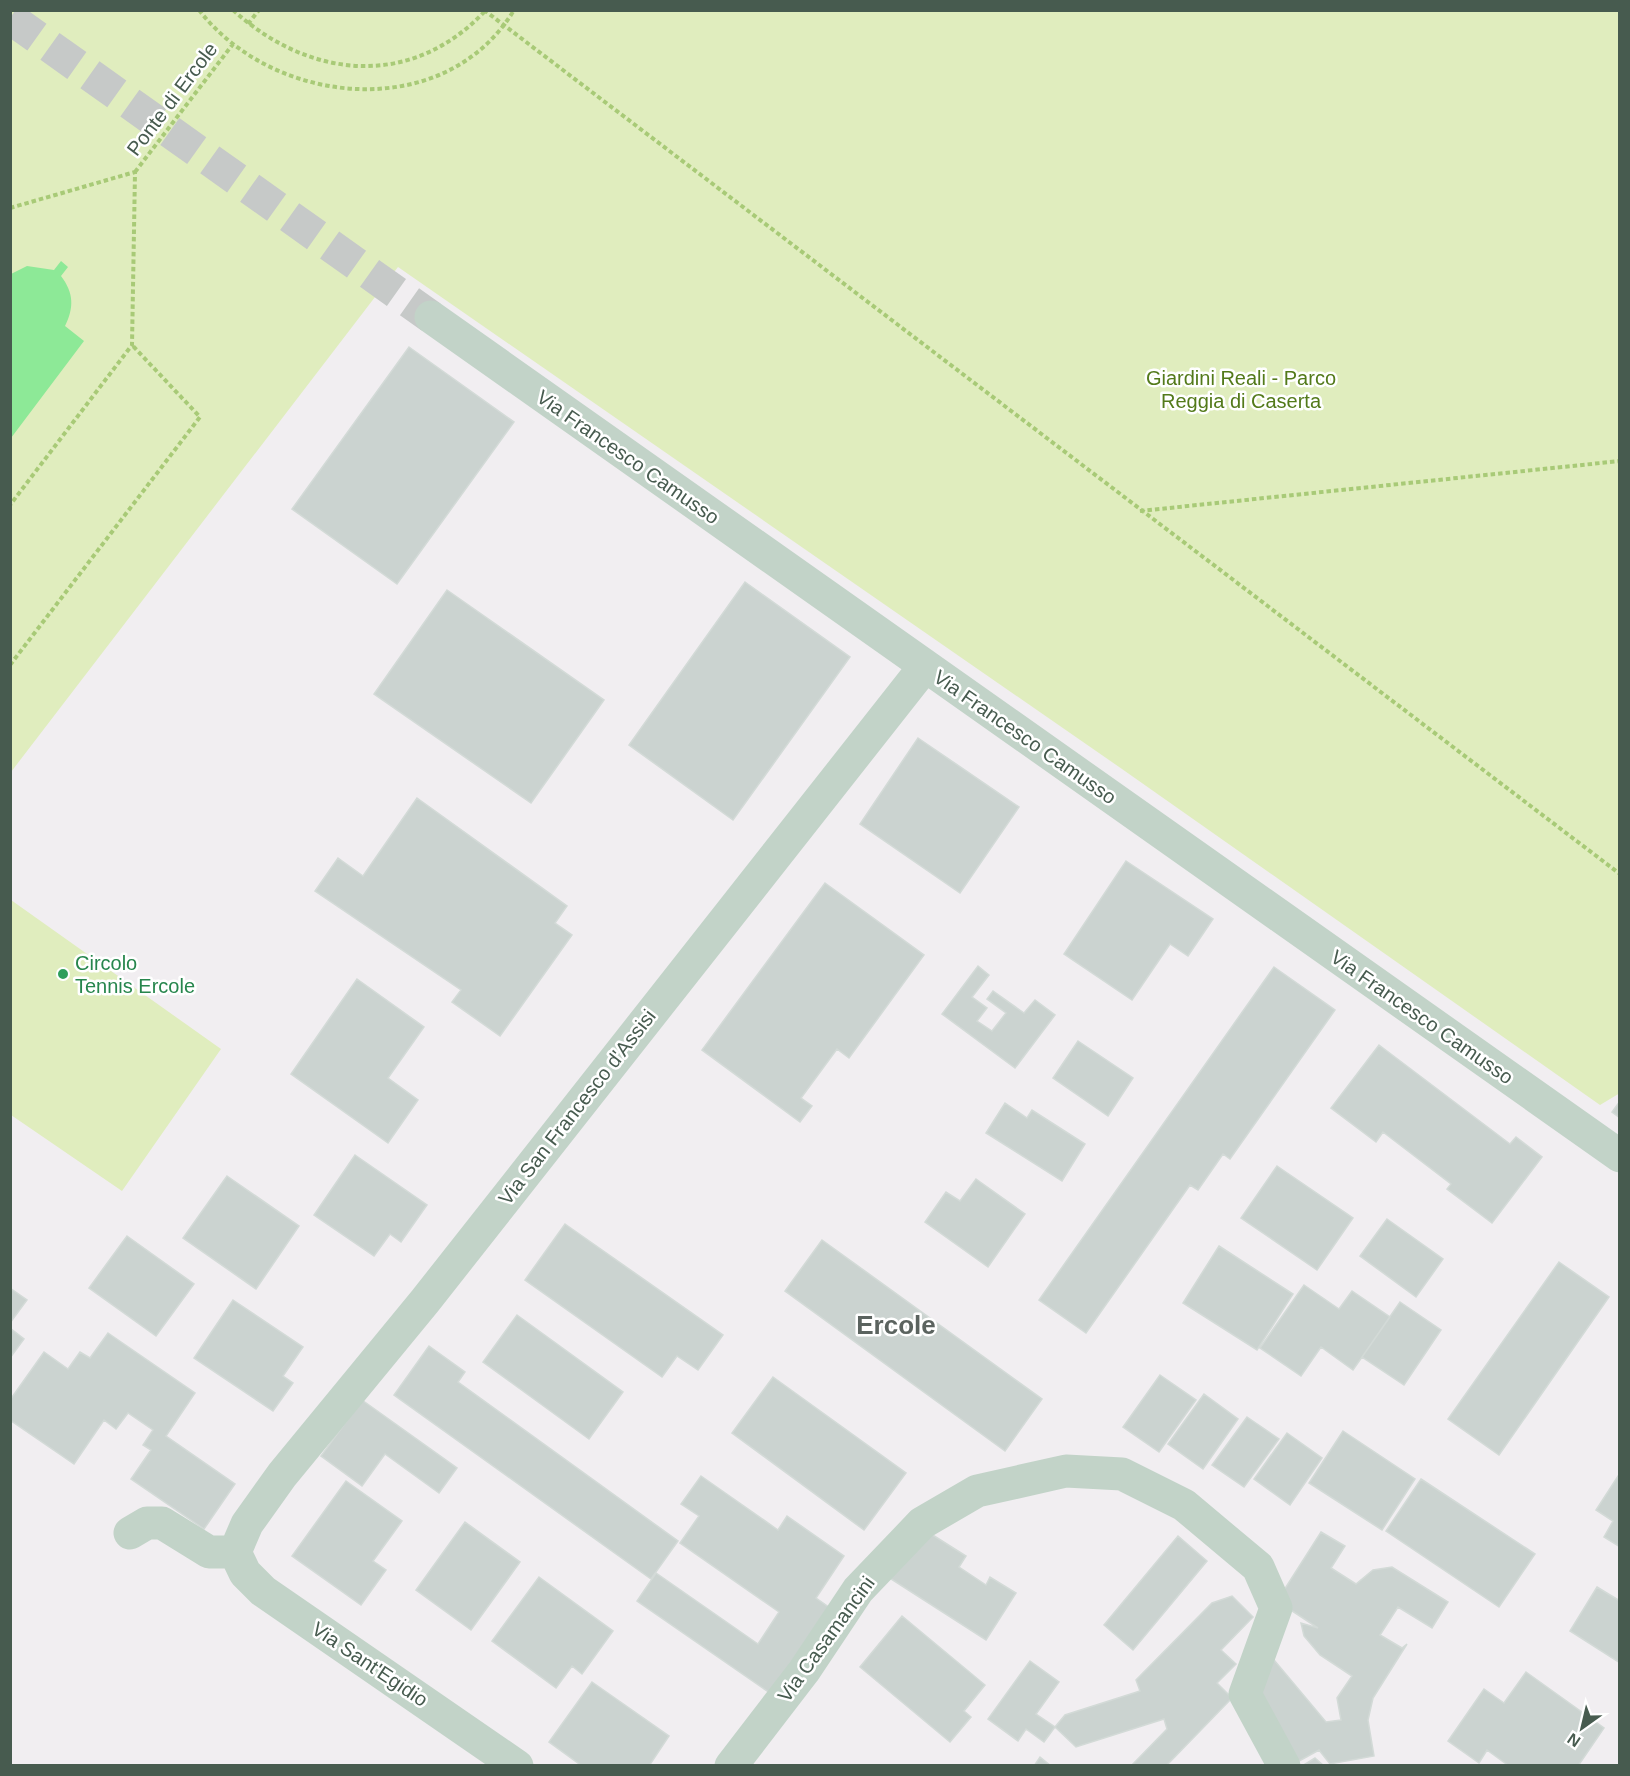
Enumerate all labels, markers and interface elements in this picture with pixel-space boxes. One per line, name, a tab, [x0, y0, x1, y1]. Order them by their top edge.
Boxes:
street label: Ponte di Ercole	[122, 38, 222, 160]
park label: Giardini Reali - Parco Reggia di Caserta	[1146, 367, 1336, 412]
street label: Via Francesco Camusso	[533, 386, 723, 528]
street label: Via Francesco Camusso	[930, 666, 1120, 808]
street label: Via Francesco Camusso	[1327, 946, 1517, 1088]
place label: Circolo Tennis Ercole	[75, 952, 195, 997]
marker: Circolo Tennis Ercole	[56, 967, 70, 981]
street label: Via San Francesco d'Assisi	[494, 1005, 660, 1209]
district label: Ercole	[856, 1310, 936, 1340]
street label: Via Casamancini	[773, 1572, 879, 1706]
street label: Via Sant'Egidio	[308, 1617, 432, 1711]
north arrow	[1552, 1698, 1612, 1758]
text: N	[1564, 1730, 1583, 1750]

